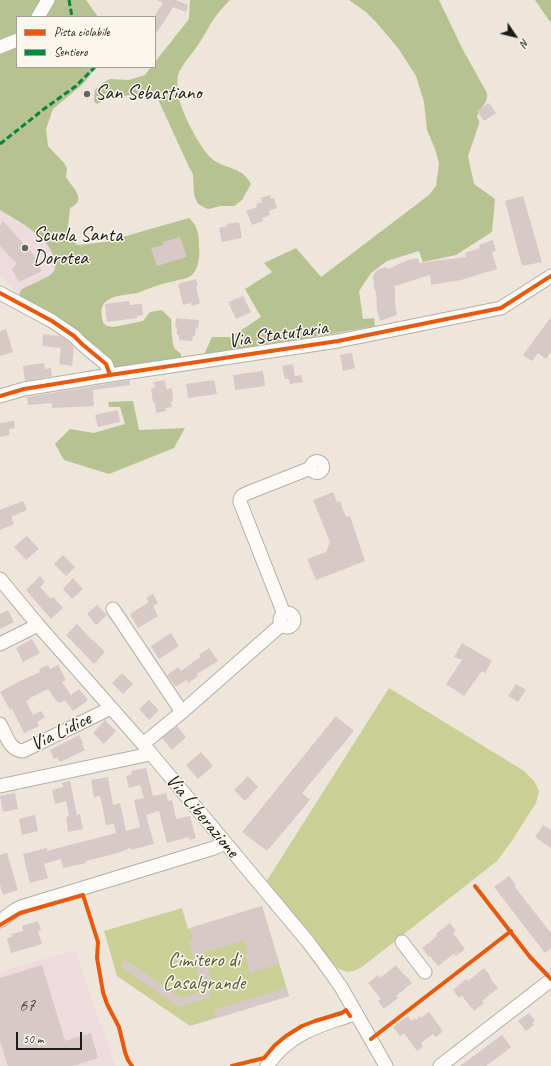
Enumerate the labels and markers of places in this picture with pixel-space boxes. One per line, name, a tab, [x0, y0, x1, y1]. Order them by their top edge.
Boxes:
place label: San Sebastiano	[95, 82, 202, 106]
marker: San Sebastiano	[82, 89, 92, 99]
place label: Scuola Santa Dorotea	[33, 224, 122, 271]
marker: Scuola Santa Dorotea	[20, 243, 30, 253]

